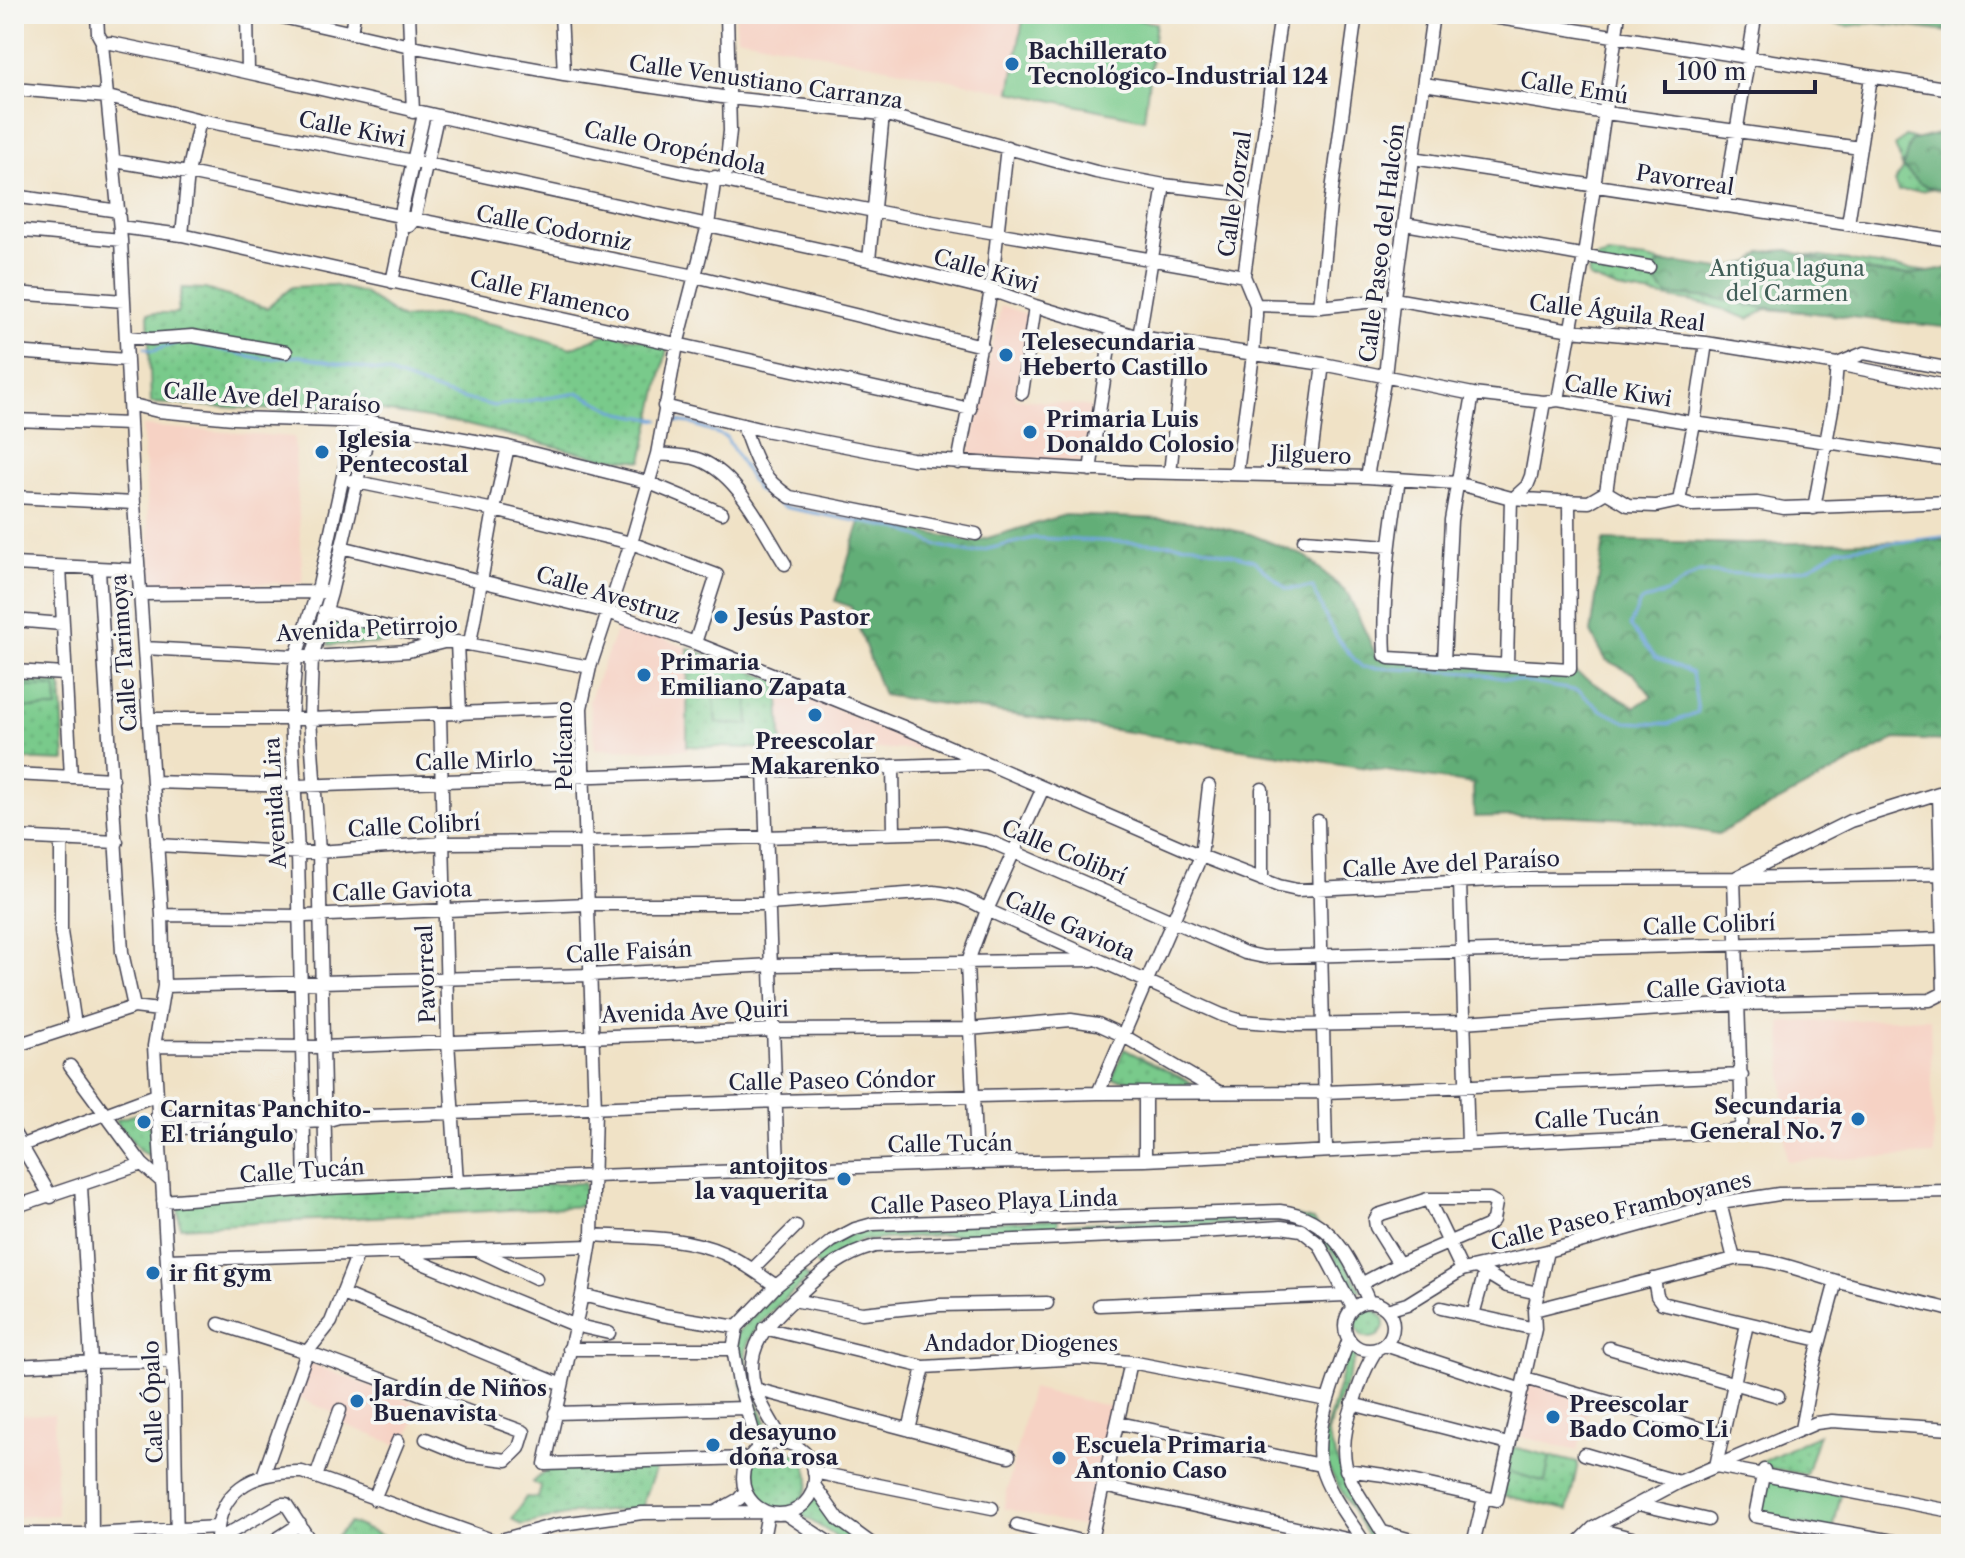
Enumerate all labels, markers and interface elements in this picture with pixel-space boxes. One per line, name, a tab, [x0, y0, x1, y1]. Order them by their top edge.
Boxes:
place label: Bachillerato Tecnológico-Industrial 124	[1028, 38, 1328, 90]
scale bar	[1665, 44, 1815, 94]
street label: Calle Venustiano Carranza	[627, 49, 905, 115]
marker: Bachillerato Tecnológico-Industrial 124	[1003, 55, 1021, 73]
text: 100 m	[1677, 57, 1746, 86]
street label: Calle Emú	[1518, 66, 1630, 110]
street label: Calle Kiwi	[296, 105, 408, 153]
street label: Calle Oropéndola	[582, 116, 769, 181]
street label: Calle Paseo del Halcón	[1354, 122, 1410, 364]
street label: Calle Zorzal	[1213, 129, 1257, 259]
street label: Pavorreal	[1634, 159, 1736, 201]
street label: Calle Codorniz	[474, 200, 634, 256]
street label: Calle Kiwi	[930, 243, 1042, 299]
park label: Antigua laguna del Carmen	[1708, 255, 1865, 307]
street label: Calle Flamenco	[467, 264, 633, 328]
street label: Calle Águila Real	[1527, 288, 1707, 337]
place label: Telesecundaria Heberto Castillo	[1022, 329, 1208, 381]
marker: Telesecundaria Heberto Castillo	[997, 346, 1015, 364]
street label: Calle Kiwi	[1562, 369, 1674, 413]
street label: Calle Ave del Paraíso	[162, 377, 382, 419]
place label: Primaria Luis Donaldo Colosio	[1046, 406, 1234, 458]
marker: Primaria Luis Donaldo Colosio	[1021, 423, 1039, 441]
place label: Iglesia Pentecostal	[338, 426, 468, 478]
street label: Jilguero	[1267, 440, 1352, 470]
marker: Iglesia Pentecostal	[313, 443, 331, 461]
street label: Calle Avestruz	[533, 560, 683, 630]
street label: Calle Tarimoya	[105, 573, 143, 733]
place label: Jesús Pastor	[733, 604, 870, 631]
marker: Jesús Pastor	[712, 608, 730, 626]
street label: Avenida Petirrojo	[274, 611, 459, 647]
place label: Primaria Emiliano Zapata	[660, 649, 847, 701]
marker: Primaria Emiliano Zapata	[635, 666, 653, 684]
street label: Pelícano	[551, 701, 578, 791]
marker: Preescolar Makarenko	[806, 706, 824, 724]
place label: Preescolar Makarenko	[750, 728, 880, 780]
street label: Avenida Lira	[258, 736, 292, 870]
street label: Calle Mirlo	[415, 745, 533, 777]
street label: Calle Colibrí	[347, 809, 481, 843]
street label: Calle Colibrí	[998, 814, 1131, 890]
street label: Calle Ave del Paraíso	[1342, 845, 1560, 883]
street label: Calle Gaviota	[332, 875, 473, 907]
street label: Calle Gaviota	[1001, 885, 1140, 967]
street label: Calle Colibrí	[1642, 909, 1776, 941]
street label: Pavorreal	[411, 924, 441, 1024]
street label: Calle Faisán	[565, 935, 693, 969]
street label: Calle Gaviota	[1645, 970, 1787, 1004]
street label: Avenida Ave Quiri	[600, 995, 790, 1029]
street label: Calle Paseo Cóndor	[728, 1066, 936, 1096]
place label: Secundaria General No. 7	[1690, 1093, 1843, 1145]
place label: Carnitas Panchito- El triángulo	[160, 1096, 371, 1148]
street label: Calle Tucán	[1534, 1101, 1661, 1135]
marker: Secundaria General No. 7	[1849, 1110, 1867, 1128]
marker: Carnitas Panchito- El triángulo	[135, 1113, 153, 1131]
street label: Calle Tucán	[887, 1129, 1013, 1159]
street label: Calle Tucán	[238, 1153, 366, 1189]
place label: antojitos la vaquerita	[695, 1153, 828, 1205]
street label: Calle Paseo Framboyanes	[1488, 1166, 1754, 1256]
marker: antojitos la vaquerita	[835, 1170, 853, 1188]
street label: Calle Paseo Playa Linda	[870, 1184, 1119, 1220]
place label: ir fit gym	[169, 1260, 272, 1287]
marker: ir fit gym	[144, 1264, 162, 1282]
street label: Andador Diogenes	[923, 1330, 1118, 1357]
street label: Calle Ópalo	[136, 1340, 169, 1464]
place label: Jardín de Niños Buenavista	[369, 1375, 547, 1427]
place label: Preescolar Bado Como Li	[1569, 1391, 1729, 1443]
marker: Jardín de Niños Buenavista	[348, 1392, 366, 1410]
marker: Preescolar Bado Como Li	[1544, 1408, 1562, 1426]
place label: desayuno doña rosa	[729, 1419, 838, 1471]
place label: Escuela Primaria Antonio Caso	[1074, 1432, 1267, 1484]
marker: desayuno doña rosa	[704, 1436, 722, 1454]
marker: Escuela Primaria Antonio Caso	[1050, 1449, 1068, 1467]

